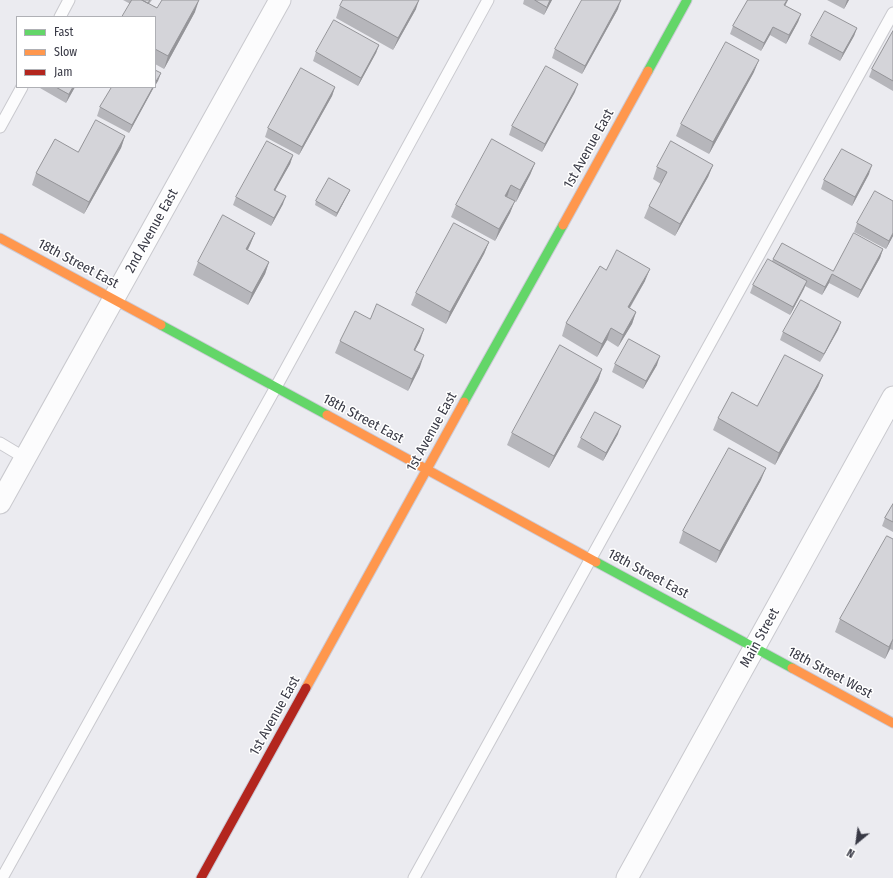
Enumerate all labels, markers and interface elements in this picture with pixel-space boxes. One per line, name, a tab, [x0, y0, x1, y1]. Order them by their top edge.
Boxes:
legend	[16, 16, 156, 88]
text: Fast	[54, 25, 73, 39]
text: Slow	[54, 45, 77, 59]
text: Jam	[54, 65, 72, 79]
street label: 1st Avenue East	[560, 106, 618, 192]
street label: 2nd Avenue East	[122, 186, 182, 276]
street label: 18th Street East	[35, 236, 121, 292]
street label: 1st Avenue East	[403, 389, 461, 475]
street label: 18th Street East	[320, 391, 406, 447]
street label: 18th Street East	[605, 546, 691, 602]
street label: Main Street	[737, 605, 783, 671]
street label: 18th Street West	[785, 644, 875, 702]
street label: 1st Avenue East	[246, 673, 304, 759]
north arrow	[837, 822, 877, 862]
text: N	[845, 846, 857, 860]

